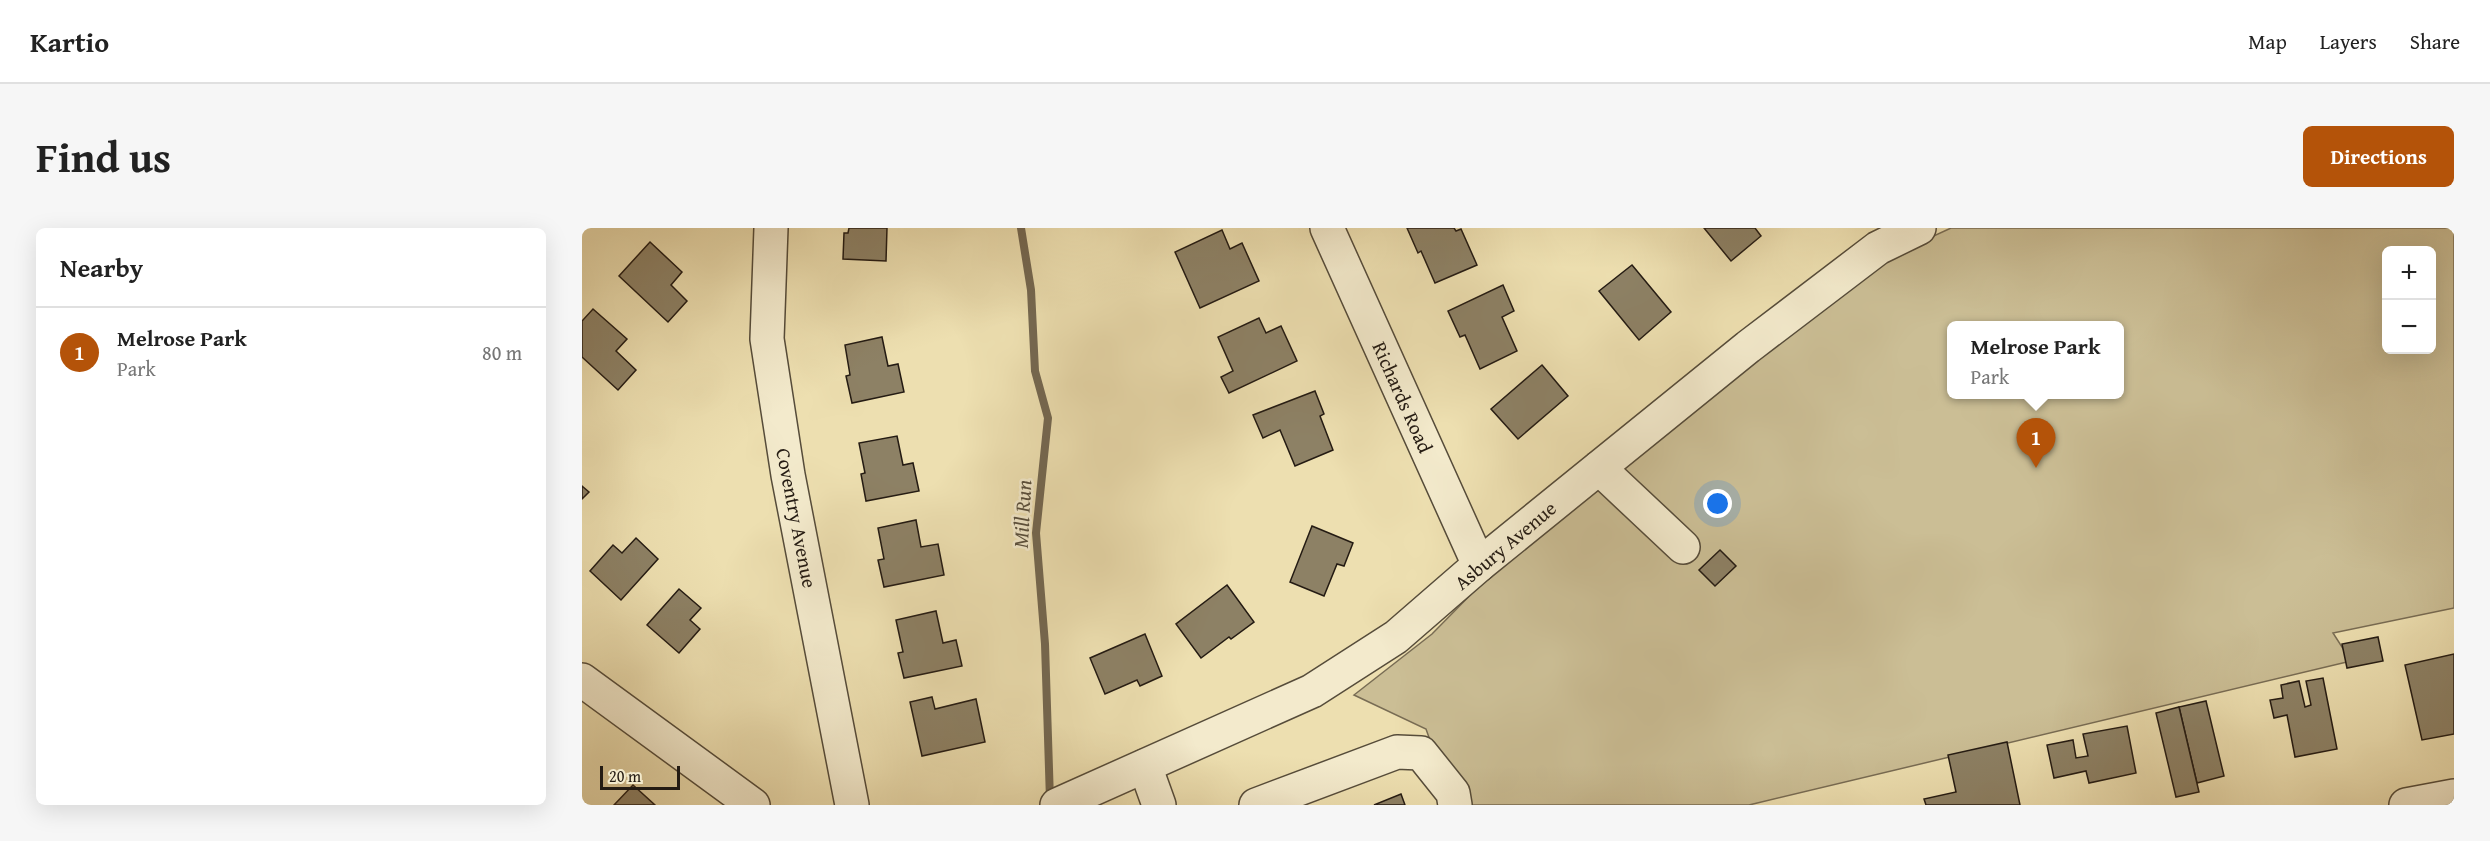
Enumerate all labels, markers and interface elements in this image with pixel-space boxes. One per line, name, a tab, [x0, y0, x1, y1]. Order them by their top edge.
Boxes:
text: Kartio	[30, 21, 109, 62]
text: Map	[2248, 26, 2287, 57]
text: Layers	[2320, 26, 2377, 57]
text: Share	[2410, 26, 2460, 57]
text: Find us	[36, 126, 171, 187]
button: Directions	[2303, 126, 2454, 187]
map controls	[2382, 246, 2436, 354]
button: +	[2382, 246, 2436, 300]
text: Nearby	[60, 248, 143, 287]
button: −	[2382, 300, 2436, 354]
popup	[1947, 321, 2124, 399]
text: Melrose Park	[117, 322, 247, 354]
text: Melrose Park	[1971, 330, 2100, 362]
street label: Richards Road	[1365, 337, 1441, 458]
text: 1	[74, 338, 85, 367]
text: 80 m	[482, 338, 522, 367]
text: Park	[117, 354, 156, 383]
text: Park	[1971, 362, 2009, 391]
pin: 1	[2016, 418, 2056, 468]
street label: Coventry Avenue	[769, 446, 825, 590]
water label: Mill Run	[1005, 479, 1039, 549]
your location	[1703, 489, 1732, 518]
street label: Asbury Avenue	[1448, 494, 1562, 596]
scale bar	[600, 763, 680, 790]
text: 20 m	[609, 764, 641, 788]

